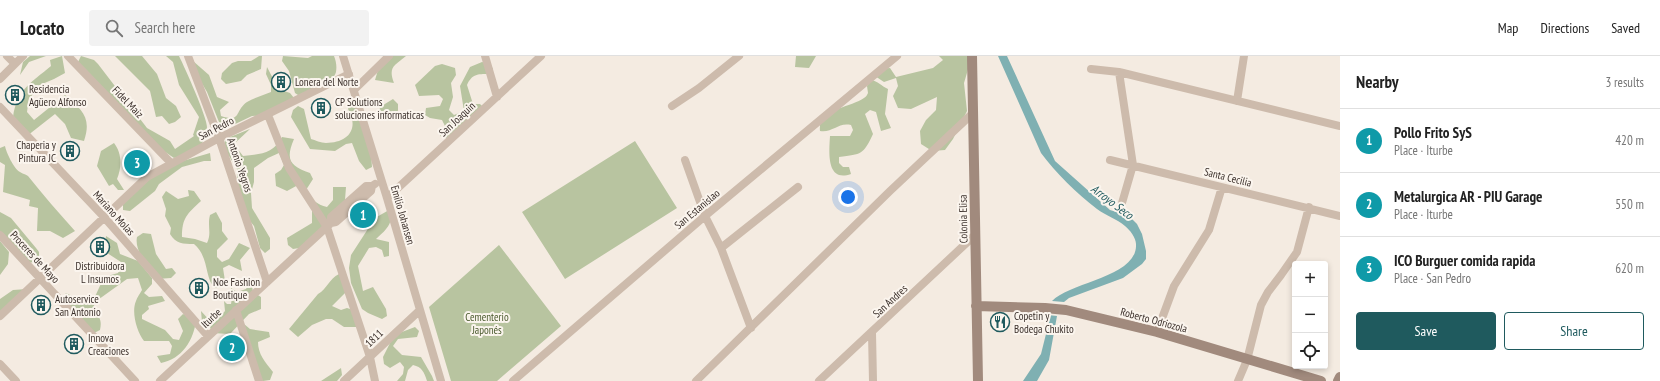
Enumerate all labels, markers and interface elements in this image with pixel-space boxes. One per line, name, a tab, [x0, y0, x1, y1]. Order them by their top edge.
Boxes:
search box	[89, 10, 369, 46]
text: Locato	[20, 16, 65, 40]
icon: search	[103, 17, 125, 39]
text: Search here	[135, 18, 195, 37]
text: Map	[1498, 19, 1518, 37]
text: Directions	[1540, 19, 1589, 37]
text: Saved	[1611, 19, 1640, 37]
building icon: Lonera del Norte	[270, 71, 292, 93]
text: Nearby	[1356, 71, 1399, 93]
text: 3 results	[1605, 74, 1644, 91]
place label: Lonera del Norte	[295, 75, 359, 89]
place label: Residencia Agüero Alfonso	[29, 82, 87, 109]
street label: Fidel Maiz	[109, 83, 147, 121]
building icon: Residencia Agüero Alfonso	[4, 84, 26, 106]
place label: CP Solutions soluciones informaticas	[335, 95, 424, 122]
building icon: CP Solutions soluciones informaticas	[310, 97, 332, 119]
street label: San Joaquin	[436, 98, 478, 139]
street label: San Pedro	[196, 113, 236, 143]
text: Pollo Frito SyS	[1394, 123, 1472, 142]
text: 1	[1366, 132, 1372, 149]
text: 420 m	[1615, 132, 1644, 149]
street label: Antonio Yegros	[224, 136, 256, 194]
place label: Chaperia y Pintura JC	[16, 138, 57, 165]
building icon: Chaperia y Pintura JC	[59, 140, 81, 162]
text: Place · Iturbe	[1394, 142, 1453, 159]
pin: 3	[124, 148, 150, 178]
street label: Santa Cecilia	[1203, 164, 1253, 190]
water label: Arroyo Seco	[1088, 181, 1137, 223]
street label: Emilio Johansen	[388, 184, 418, 246]
street label: San Estanislao	[672, 186, 723, 232]
your location	[838, 187, 858, 207]
text: Metalurgica AR - PIU Garage	[1394, 187, 1543, 206]
street label: Mariano Molas	[90, 188, 138, 239]
street label: Colonia Elisa	[956, 195, 970, 243]
text: 2	[1366, 196, 1372, 213]
text: 550 m	[1615, 196, 1644, 213]
pin: 1	[350, 200, 376, 230]
text: Place · Iturbe	[1394, 206, 1453, 223]
street label: Proceres de Mayo	[7, 228, 63, 286]
building icon: Distribuidora L Insumos	[89, 236, 111, 258]
text: ICO Burguer comida rapida	[1394, 251, 1535, 270]
place label: Distribuidora L Insumos	[75, 259, 125, 286]
text: 3	[1366, 260, 1372, 277]
text: 620 m	[1615, 260, 1644, 277]
map controls	[1292, 261, 1328, 369]
button: +	[1292, 261, 1328, 297]
text: Place · San Pedro	[1394, 270, 1471, 287]
place label: Noe Fashion Boutique	[213, 275, 260, 302]
building icon: Noe Fashion Boutique	[188, 277, 210, 299]
street label: San Andres	[870, 281, 910, 320]
place label: Autoservice San Antonio	[55, 292, 101, 319]
building icon: Autoservice San Antonio	[30, 294, 52, 316]
button: −	[1292, 297, 1328, 333]
street label: Roberto Odriozola	[1119, 304, 1189, 336]
street label: Iturbe	[198, 305, 224, 331]
place label: Copetin y Bodega Chukito	[1014, 309, 1074, 336]
park label: Cementerio Japonés	[465, 310, 509, 337]
restaurant icon: Copetin y Bodega Chukito	[989, 311, 1011, 333]
button: Save	[1356, 312, 1496, 350]
button: Share	[1504, 312, 1644, 350]
street label: 1811	[362, 326, 386, 350]
place label: Innova Creaciones	[88, 331, 129, 358]
building icon: Innova Creaciones	[63, 333, 85, 355]
pin: 2	[219, 333, 245, 363]
button: locate	[1292, 333, 1328, 369]

